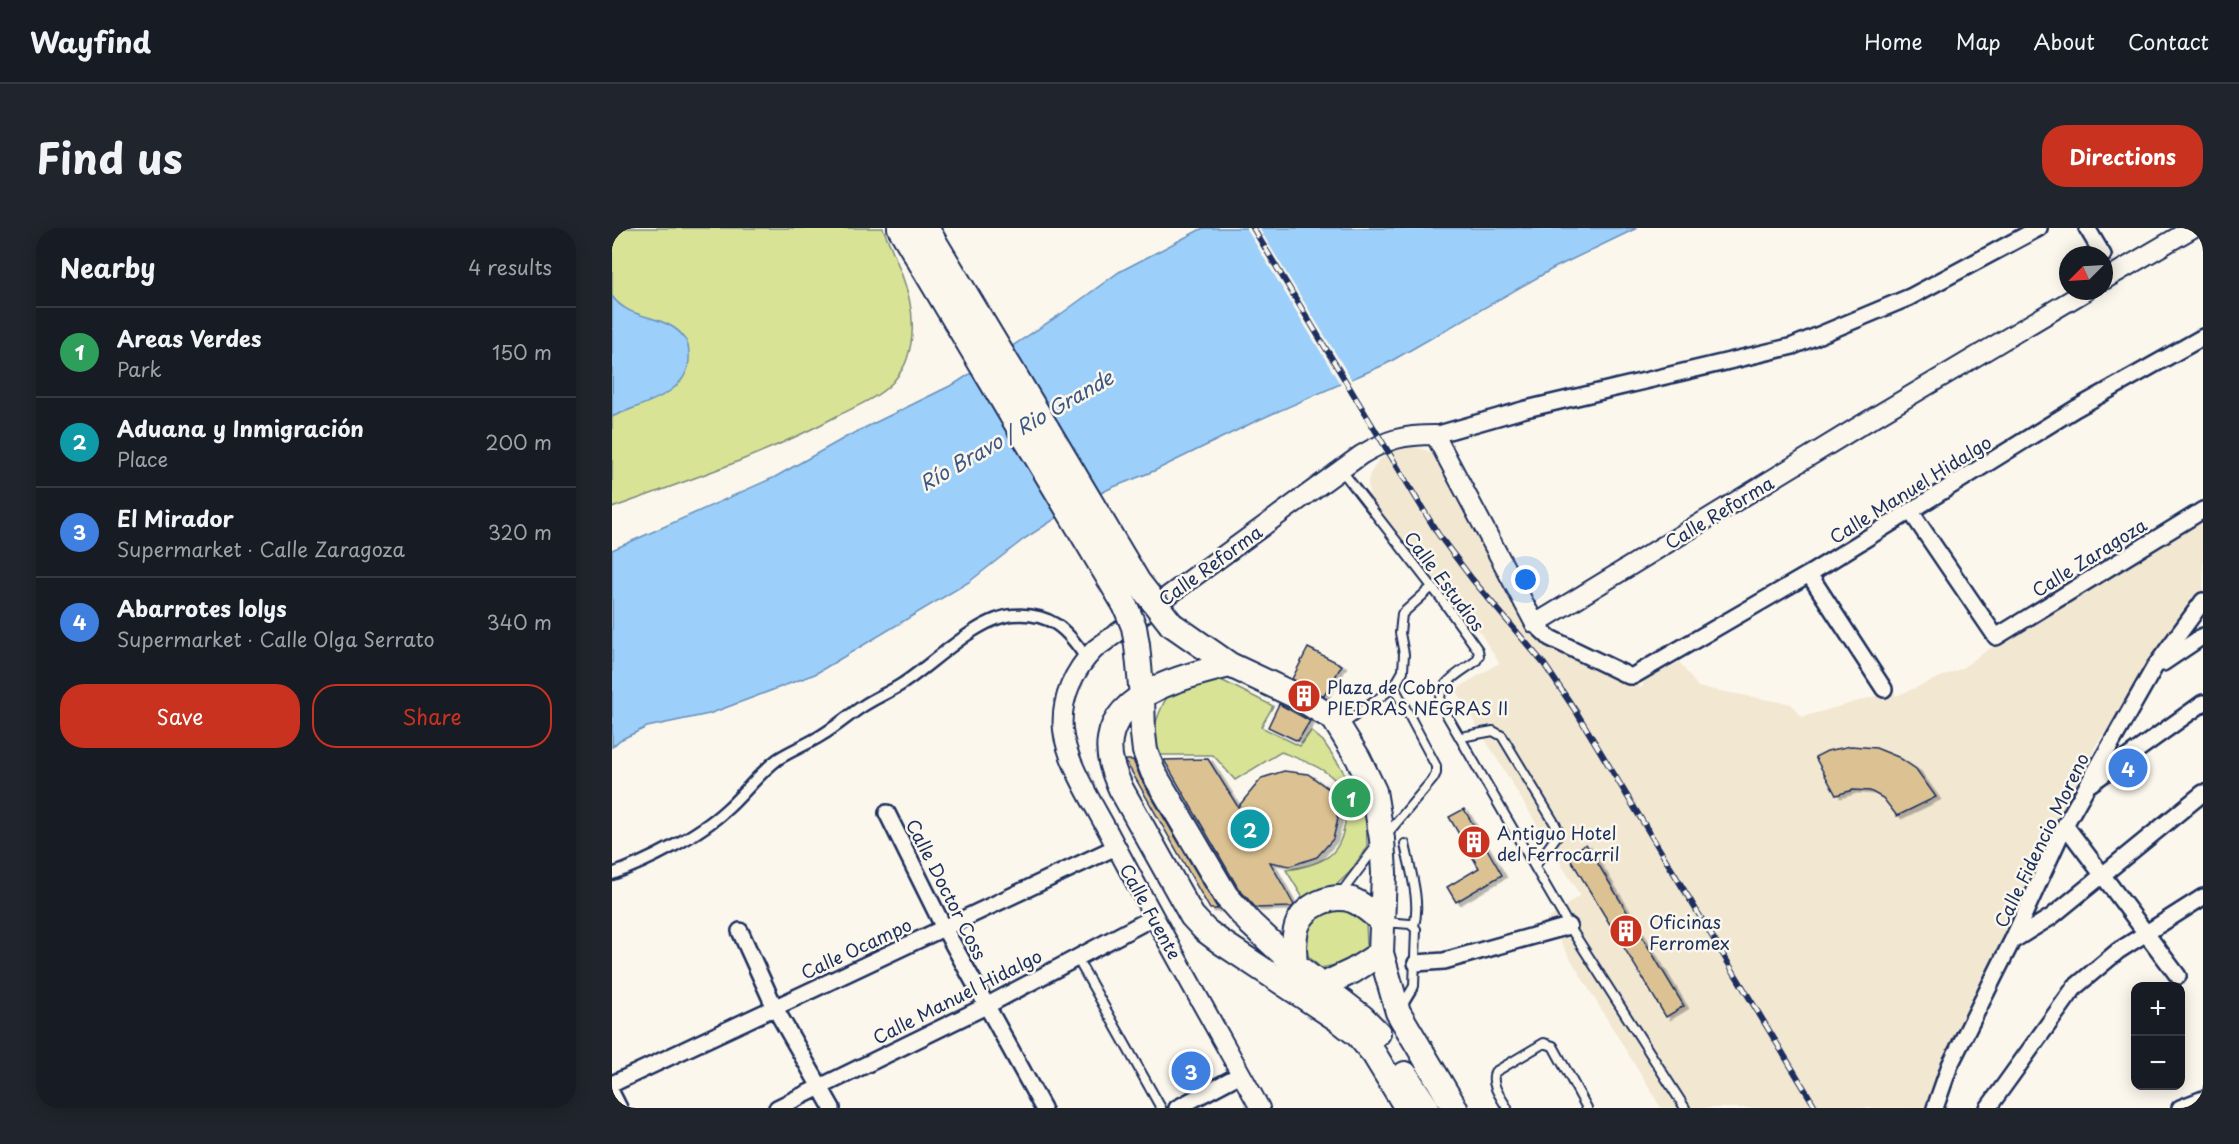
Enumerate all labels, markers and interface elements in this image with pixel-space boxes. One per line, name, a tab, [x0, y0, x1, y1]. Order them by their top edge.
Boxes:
text: Wayfind	[30, 20, 151, 63]
text: Home	[1864, 25, 1923, 57]
text: Map	[1956, 25, 2001, 57]
text: About	[2034, 25, 2095, 57]
text: Contact	[2128, 25, 2209, 57]
text: Find us	[36, 125, 183, 188]
button: Directions	[2042, 125, 2203, 187]
north arrow	[2059, 246, 2113, 300]
text: Nearby	[60, 248, 155, 287]
text: 4 results	[468, 252, 552, 282]
text: Areas Verdes	[117, 321, 261, 354]
text: 1	[75, 337, 84, 367]
text: 150 m	[492, 337, 552, 367]
text: Park	[117, 354, 162, 384]
water label: Río Bravo / Rio Grande	[913, 362, 1120, 498]
text: Aduana y Inmigración	[117, 411, 364, 444]
text: 2	[72, 427, 87, 457]
text: 200 m	[485, 427, 552, 457]
street label: Calle Manuel Hidalgo	[1824, 428, 1996, 550]
text: Place	[117, 444, 168, 474]
street label: Calle Reforma	[1660, 469, 1779, 555]
text: El Mirador	[117, 501, 234, 534]
street label: Calle Zaragoza	[2026, 510, 2152, 603]
text: 3	[73, 517, 86, 547]
text: 320 m	[488, 517, 552, 547]
street label: Calle Reforma	[1153, 518, 1268, 612]
street label: Calle Estudios	[1398, 525, 1492, 637]
text: Supermarket · Calle Zaragoza	[117, 534, 405, 564]
your location	[1511, 565, 1540, 594]
text: Abarrotes lolys	[117, 591, 287, 624]
text: 4	[73, 607, 86, 637]
text: 340 m	[487, 607, 552, 637]
text: Supermarket · Calle Olga Serrato	[117, 624, 435, 654]
place label: Plaza de Cobro PIEDRAS NEGRAS II	[1327, 673, 1508, 721]
building icon: Plaza de Cobro PIEDRAS NEGRAS II	[1286, 678, 1322, 714]
button: Save	[60, 684, 300, 748]
button: Share	[312, 684, 552, 748]
pin: 4	[2108, 746, 2148, 790]
street label: Calle Fidencio Moreno	[1987, 748, 2095, 932]
pin: 1	[1332, 776, 1370, 820]
pin: 2	[1230, 806, 1270, 852]
street label: Calle Doctor Coss	[900, 814, 994, 964]
place label: Antiguo Hotel del Ferrocarril	[1497, 819, 1620, 867]
building icon: Antiguo Hotel del Ferrocarril	[1456, 824, 1492, 860]
street label: Calle Fuente	[1114, 858, 1188, 964]
place label: Oficinas Ferromex	[1649, 908, 1730, 956]
street label: Calle Ocampo	[796, 911, 916, 985]
building icon: Oficinas Ferromex	[1608, 913, 1644, 949]
street label: Calle Manuel Hidalgo	[868, 942, 1046, 1050]
map controls	[2131, 982, 2185, 1090]
button: +	[2131, 982, 2185, 1036]
button: −	[2131, 1036, 2185, 1090]
pin: 3	[1172, 1048, 1210, 1094]

